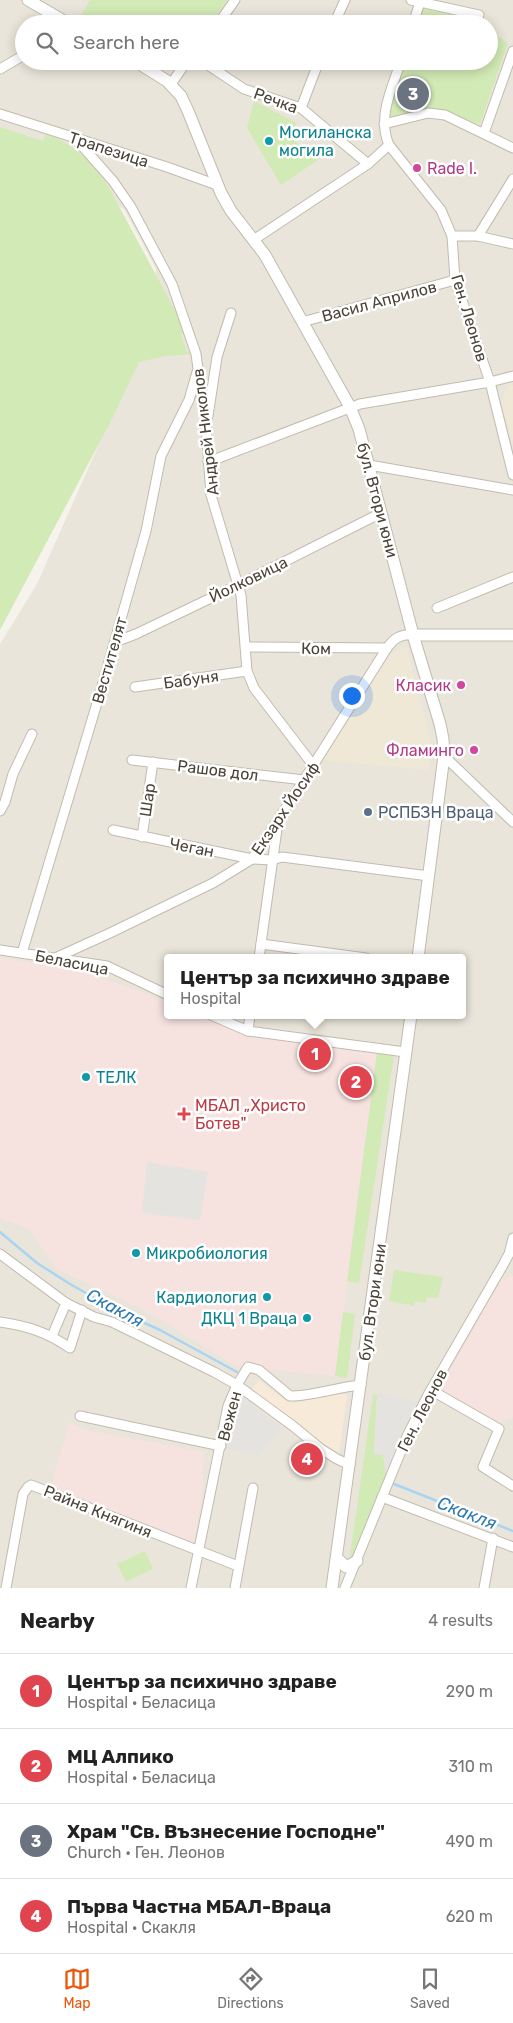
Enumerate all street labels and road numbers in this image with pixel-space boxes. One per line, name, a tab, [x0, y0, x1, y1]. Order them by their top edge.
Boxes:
street label: Речка	[251, 84, 300, 117]
street label: Трапезица	[67, 128, 151, 171]
street label: Ген. Леонов	[447, 272, 492, 364]
street label: Васил Априлов	[320, 277, 439, 326]
street label: Андрей Николов	[188, 367, 223, 497]
street label: бул. Втори юни	[353, 441, 402, 560]
street label: Йолковица	[206, 552, 291, 607]
street label: Вестителят	[88, 614, 131, 706]
street label: Ком	[301, 639, 331, 658]
street label: Бабуня	[162, 666, 220, 693]
street label: Рашов дол	[176, 756, 260, 785]
street label: Екзарх Йосиф	[247, 758, 324, 859]
street label: Шар	[136, 782, 159, 818]
street label: Чеган	[168, 834, 216, 861]
street label: Беласица	[34, 946, 110, 979]
street label: бул. Втори юни	[355, 1242, 390, 1362]
street label: Ген. Леонов	[393, 1366, 451, 1455]
street label: Вежен	[214, 1389, 245, 1443]
street label: Райна Княгиня	[41, 1481, 155, 1542]

